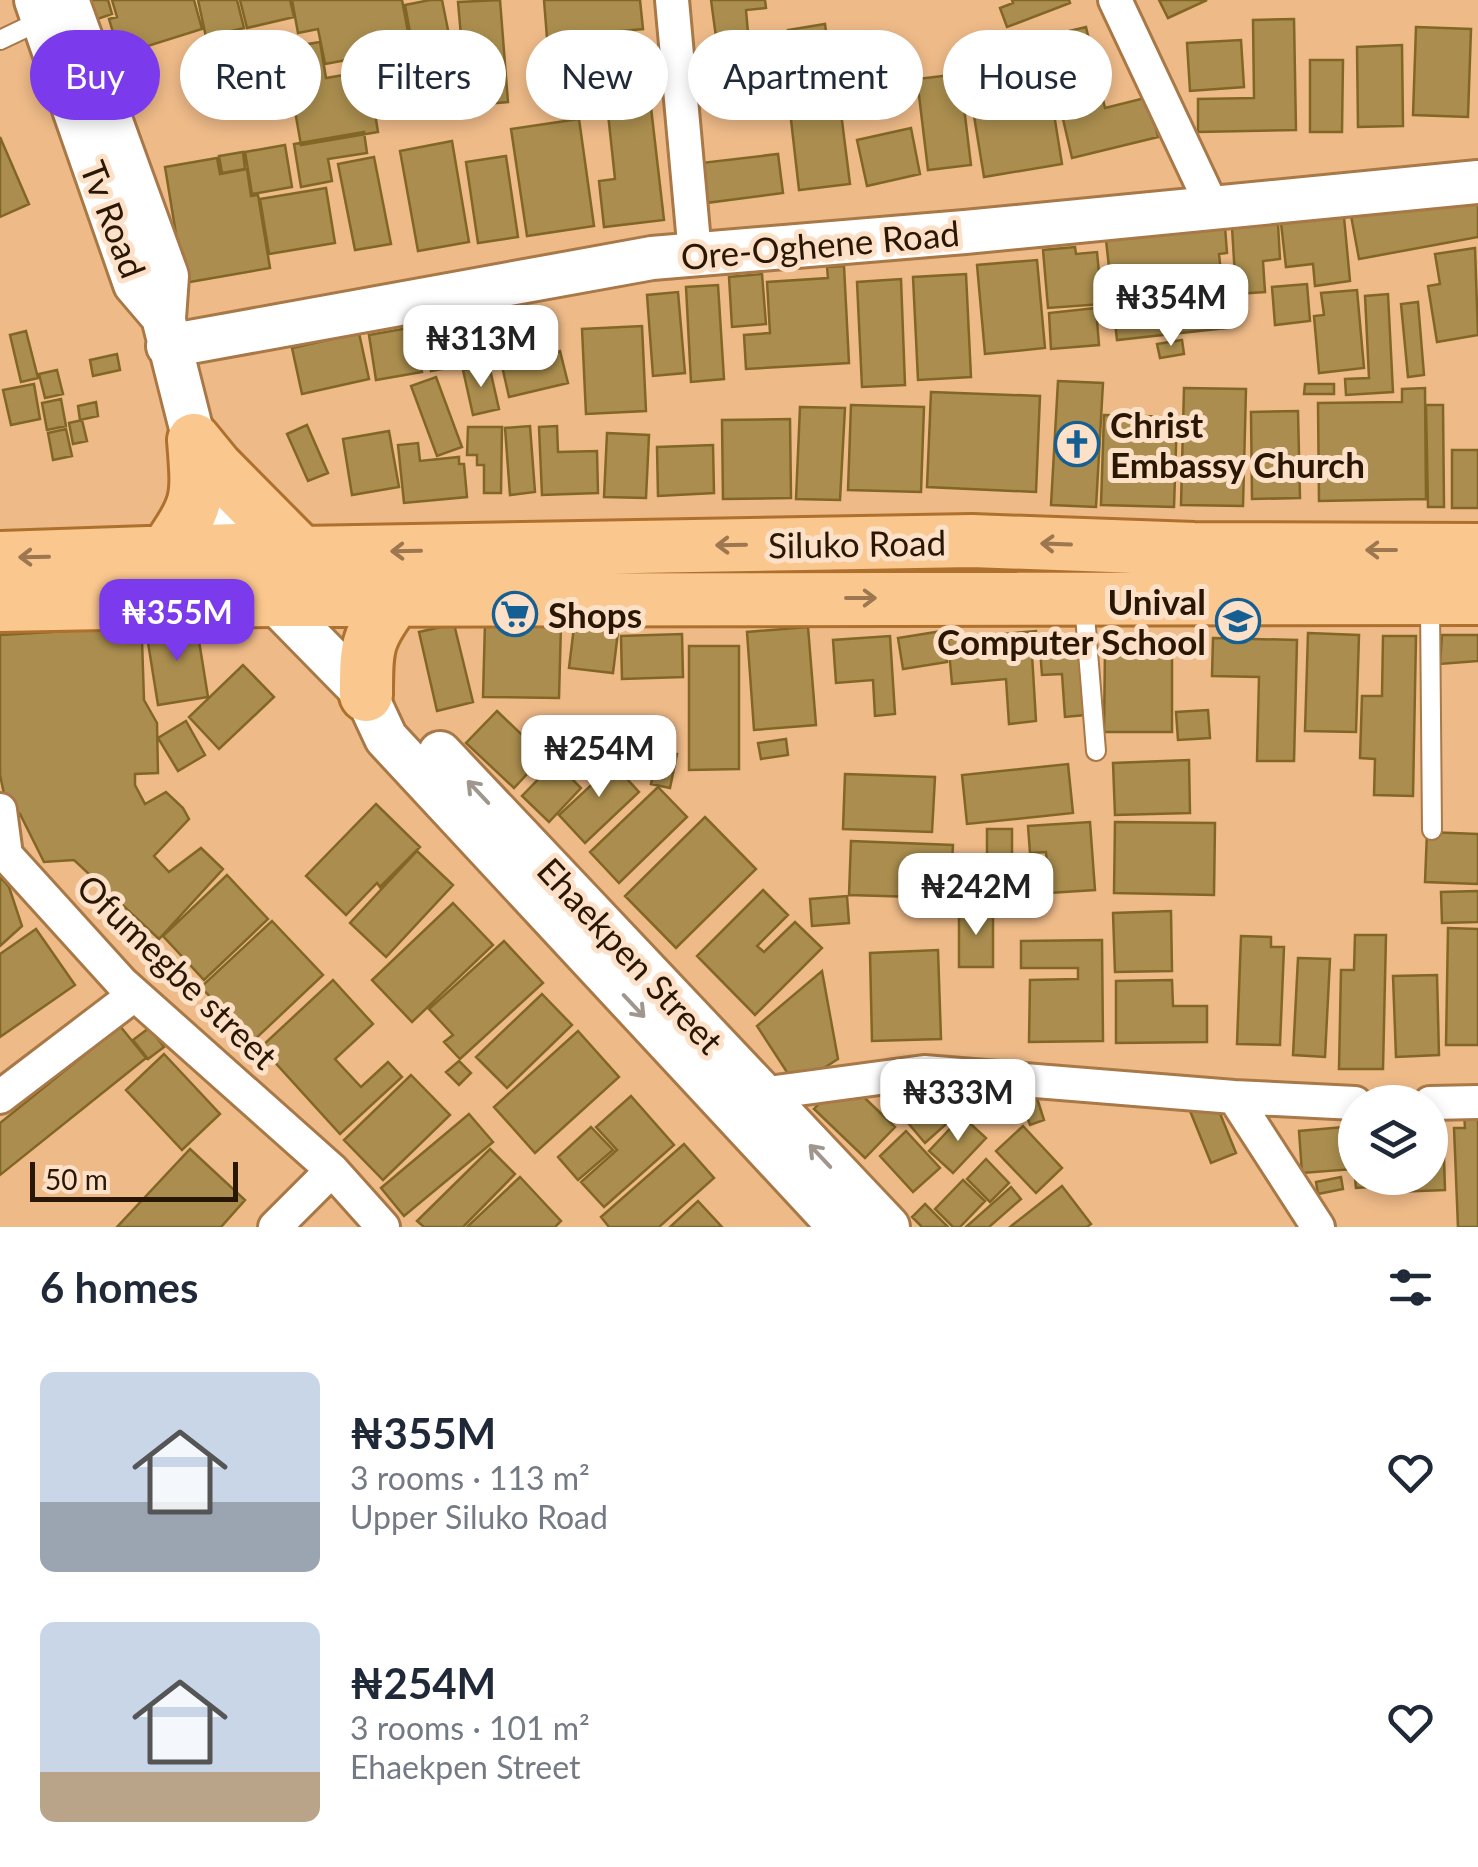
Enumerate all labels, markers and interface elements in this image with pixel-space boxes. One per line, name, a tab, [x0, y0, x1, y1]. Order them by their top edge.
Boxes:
chip: Buy	[30, 30, 160, 120]
chip: Rent	[180, 30, 321, 120]
chip: Filters	[341, 30, 506, 120]
chip: New	[526, 30, 668, 120]
chip: Apartment	[688, 30, 923, 120]
chip: House	[943, 30, 1112, 120]
street label: Tv Road	[73, 155, 155, 283]
street label: Ore-Oghene Road	[679, 211, 961, 277]
pin: ₦354M	[1101, 264, 1241, 349]
text: ₦354M	[1115, 277, 1227, 316]
pin: ₦313M	[411, 305, 551, 390]
text: ₦313M	[425, 318, 537, 357]
place label: Christ Embassy Church	[1110, 403, 1365, 485]
church icon: Christ Embassy Church	[1054, 421, 1100, 467]
street label: Siluko Road	[768, 520, 946, 566]
one-way arrow	[1040, 535, 1072, 554]
one-way arrow	[715, 536, 747, 555]
one-way arrow	[1365, 540, 1398, 560]
one-way arrow	[390, 542, 422, 560]
one-way arrow	[19, 548, 51, 567]
pin: ₦355M	[107, 579, 247, 664]
place label: Unival Computer School	[937, 580, 1206, 662]
one-way arrow	[844, 588, 876, 608]
supermarket icon: Shops	[492, 591, 538, 637]
text: ₦355M	[121, 592, 233, 631]
place label: Shops	[548, 593, 642, 635]
school or university icon: Unival Computer School	[1215, 598, 1261, 644]
pin: ₦254M	[529, 715, 669, 800]
text: ₦254M	[543, 728, 655, 767]
one-way arrow	[466, 781, 490, 805]
street label: Ehaekpen Street	[530, 849, 733, 1062]
pin: ₦242M	[906, 853, 1046, 938]
street label: Ofumegbe street	[69, 865, 287, 1077]
text: ₦242M	[920, 866, 1032, 905]
one-way arrow	[622, 992, 646, 1018]
pin: ₦333M	[888, 1059, 1028, 1144]
text: ₦333M	[902, 1072, 1014, 1111]
map controls	[1338, 1085, 1448, 1195]
button: layers	[1338, 1085, 1448, 1195]
one-way arrow	[809, 1144, 833, 1169]
scale bar	[30, 1157, 238, 1202]
text: 50 m	[45, 1162, 108, 1196]
icon: filters	[1383, 1260, 1438, 1315]
text: 6 homes	[40, 1262, 198, 1312]
text: ₦355M	[350, 1408, 496, 1458]
icon: home	[120, 1412, 240, 1532]
icon: heart	[1383, 1445, 1438, 1500]
text: 3 rooms · 113 m²	[350, 1458, 590, 1497]
text: Upper Siluko Road	[350, 1497, 608, 1536]
text: ₦254M	[350, 1658, 496, 1708]
icon: home	[120, 1662, 240, 1782]
icon: heart	[1383, 1695, 1438, 1750]
text: 3 rooms · 101 m²	[350, 1708, 590, 1747]
text: Ehaekpen Street	[350, 1747, 580, 1786]

